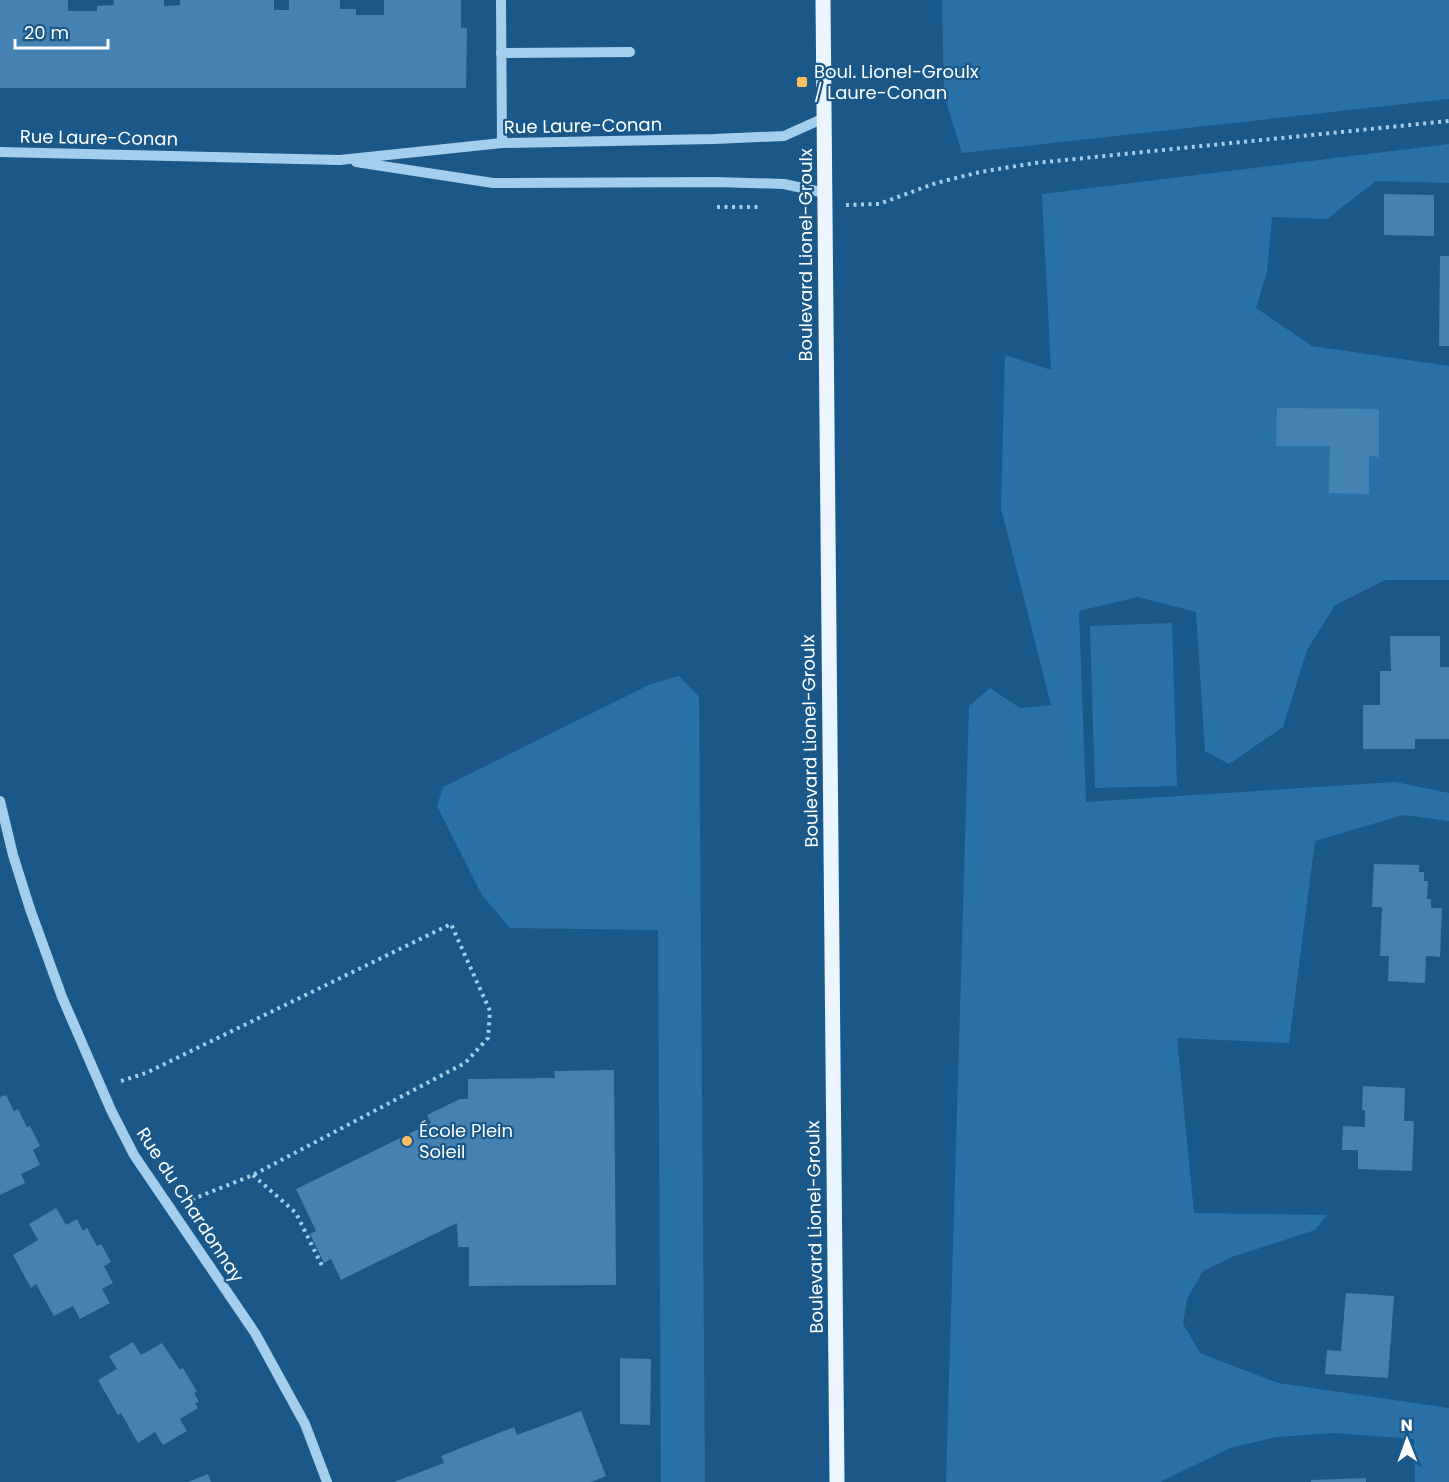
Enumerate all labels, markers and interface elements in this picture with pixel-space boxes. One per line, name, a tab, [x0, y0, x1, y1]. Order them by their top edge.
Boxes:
scale bar	[15, 12, 108, 50]
text: 20 m	[24, 20, 69, 45]
place label: Boul. Lionel-Groulx / Laure-Conan	[814, 59, 979, 105]
marker: Boul. Lionel-Groulx / Laure-Conan	[795, 75, 809, 89]
street label: Rue Laure-Conan	[504, 112, 662, 139]
street label: Rue Laure-Conan	[20, 124, 178, 151]
street label: Boulevard Lionel-Groulx	[793, 148, 818, 362]
street label: Boulevard Lionel-Groulx	[795, 634, 824, 848]
place label: École Plein Soleil	[419, 1118, 513, 1164]
street label: Boulevard Lionel-Groulx	[800, 1120, 829, 1334]
street label: Rue du Chardonnay	[131, 1122, 250, 1287]
marker: École Plein Soleil	[400, 1134, 414, 1148]
north arrow	[1377, 1410, 1437, 1470]
text: N	[1401, 1414, 1413, 1437]

